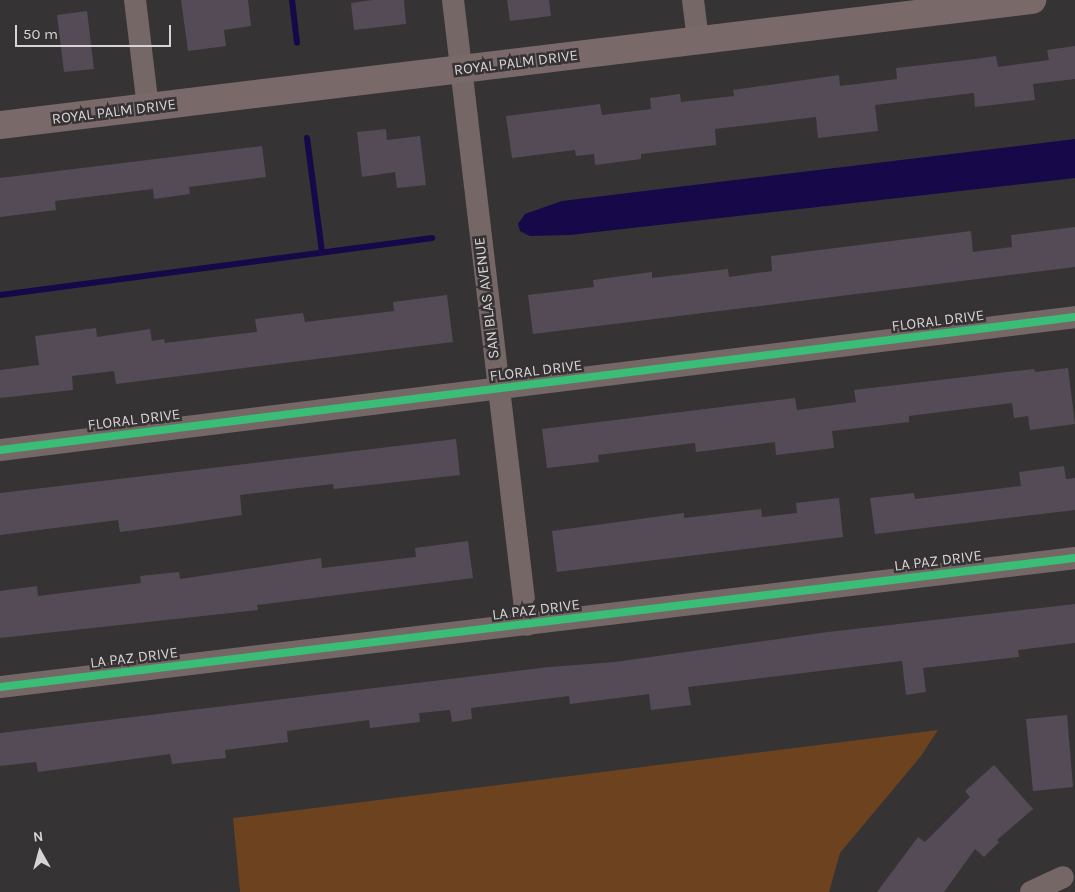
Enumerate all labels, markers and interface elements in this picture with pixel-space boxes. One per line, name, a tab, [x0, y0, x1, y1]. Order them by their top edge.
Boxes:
scale bar	[18, 15, 174, 47]
text: 50 m	[23, 25, 58, 43]
street label: ROYAL PALM DRIVE	[453, 46, 579, 80]
street label: ROYAL PALM DRIVE	[51, 95, 177, 129]
street label: SAN BLAS AVENUE	[471, 236, 503, 360]
street label: FLORAL DRIVE	[891, 306, 985, 336]
street label: FLORAL DRIVE	[489, 356, 583, 386]
street label: FLORAL DRIVE	[87, 405, 181, 435]
street label: LA PAZ DRIVE	[893, 547, 983, 575]
street label: LA PAZ DRIVE	[491, 596, 581, 624]
street label: LA PAZ DRIVE	[89, 644, 179, 672]
north arrow	[15, 827, 65, 877]
text: N	[32, 828, 44, 846]

